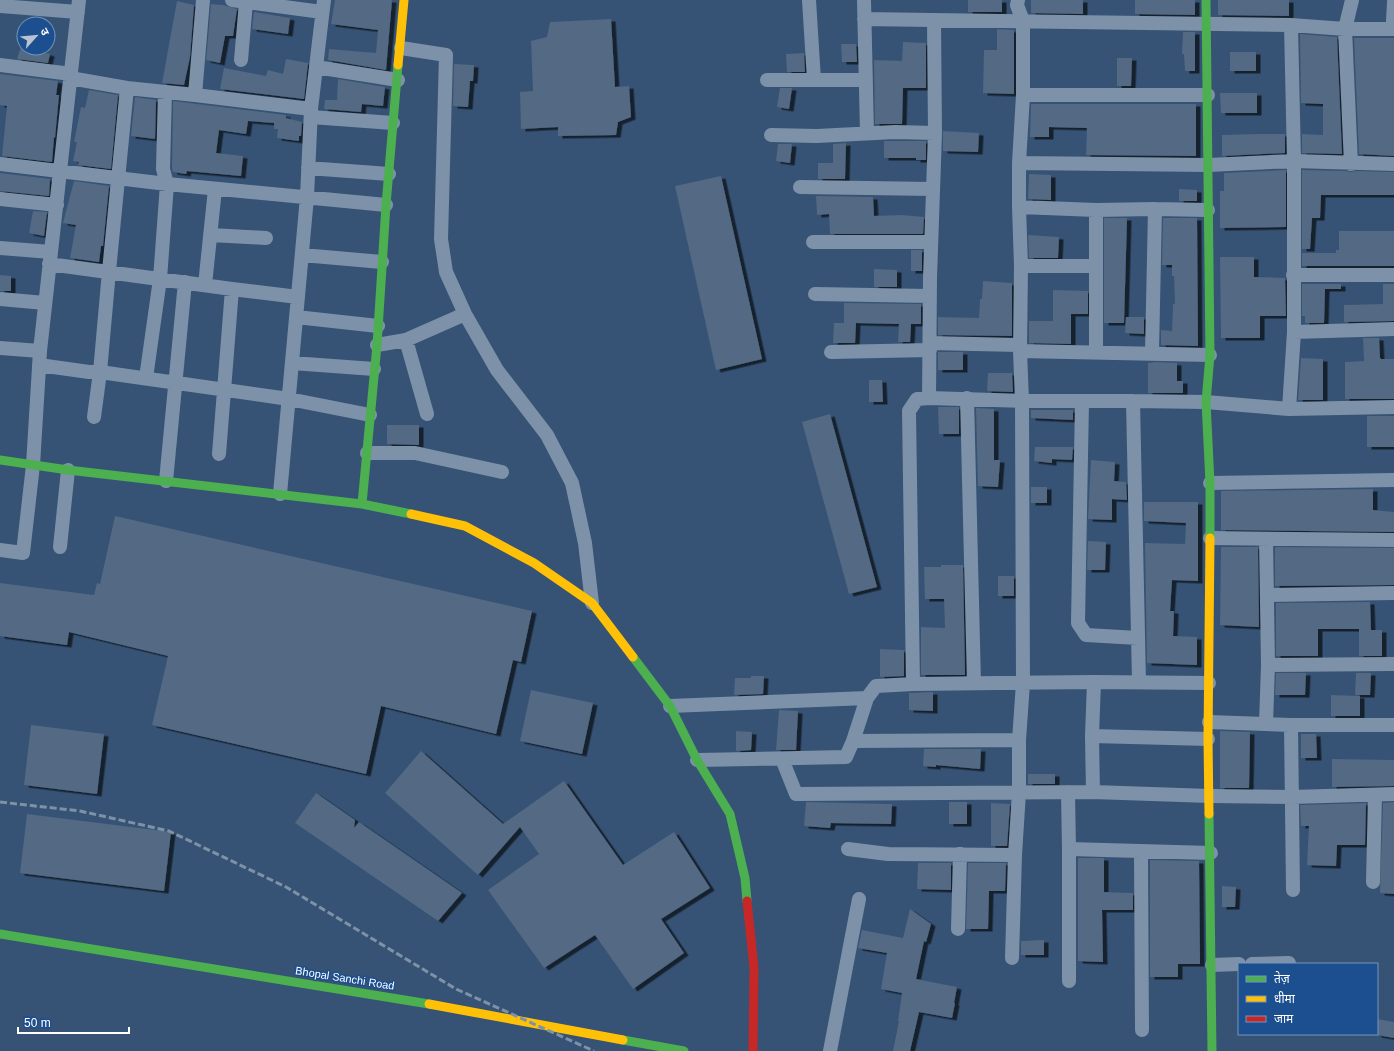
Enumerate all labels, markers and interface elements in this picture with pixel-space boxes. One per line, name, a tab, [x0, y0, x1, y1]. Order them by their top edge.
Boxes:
north arrow	[16, 16, 56, 56]
text: उ	[38, 26, 52, 38]
legend	[1238, 963, 1378, 1035]
street label: Bhopal Sanchi Road	[295, 964, 395, 992]
text: तेज़	[1274, 971, 1291, 986]
text: धीमा	[1274, 991, 1296, 1006]
scale bar	[18, 1009, 129, 1035]
text: जाम	[1274, 1012, 1294, 1026]
text: 50 m	[24, 1016, 51, 1030]

